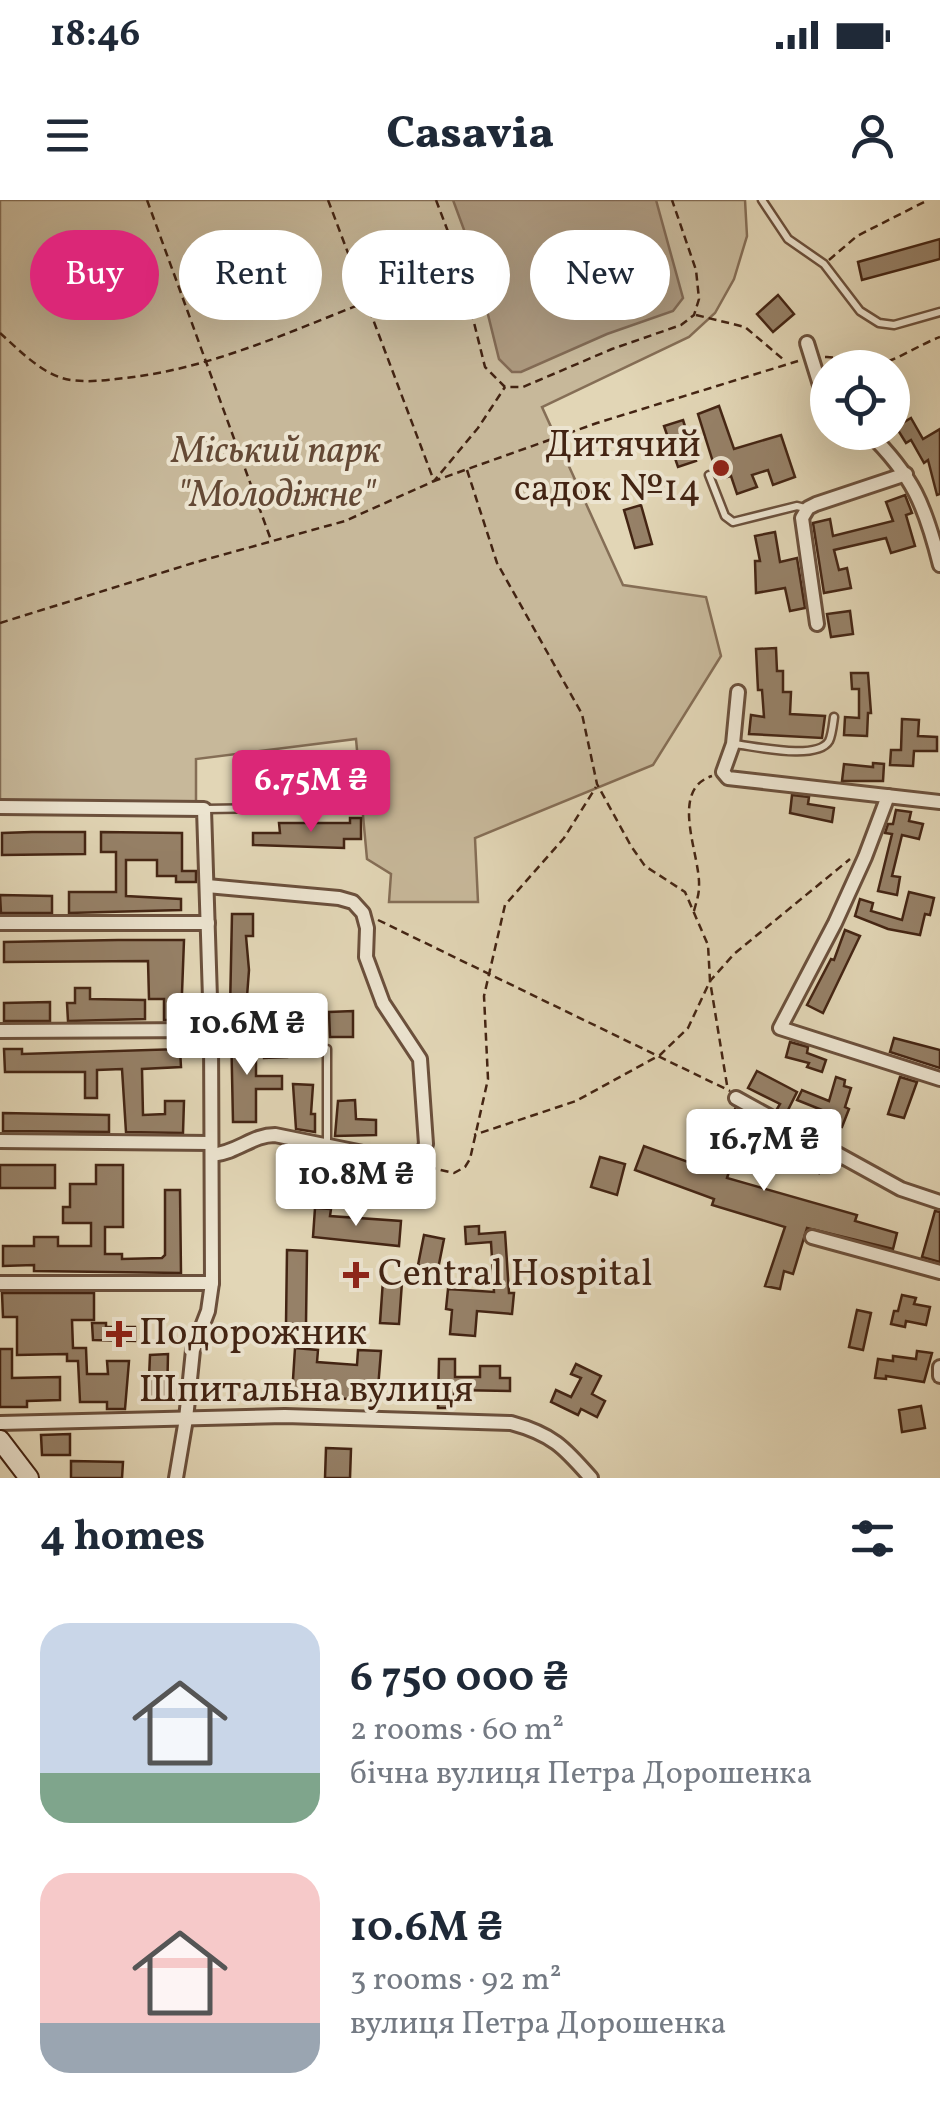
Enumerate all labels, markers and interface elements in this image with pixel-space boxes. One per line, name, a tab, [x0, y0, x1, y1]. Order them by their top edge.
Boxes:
text: 18:46	[50, 9, 141, 62]
text: Casavia	[386, 104, 554, 167]
icon: menu	[40, 108, 95, 163]
icon: person	[845, 108, 900, 163]
chip: Buy	[30, 230, 159, 320]
chip: Rent	[179, 230, 322, 320]
chip: Filters	[342, 230, 510, 320]
chip: New	[530, 230, 670, 320]
map controls	[810, 350, 910, 450]
button: locate	[810, 350, 910, 450]
place label: Дитячий садок №14	[514, 420, 701, 517]
park label: Міський парк "Молодіжне"	[169, 426, 382, 523]
marker: Дитячий садок №14	[710, 457, 732, 479]
pin: 6.75M ₴	[219, 750, 403, 835]
text: 6.75M ₴	[254, 760, 368, 804]
pin: 10.6M ₴	[155, 993, 339, 1078]
text: 10.6M ₴	[189, 1003, 305, 1047]
pin: 16.7M ₴	[672, 1109, 856, 1194]
text: 16.7M ₴	[708, 1119, 820, 1163]
pin: 10.8M ₴	[264, 1144, 448, 1229]
text: 10.8M ₴	[298, 1154, 414, 1198]
place label: Central Hospital	[378, 1249, 653, 1302]
marker: Central Hospital	[343, 1262, 369, 1288]
place label: Подорожник	[139, 1308, 367, 1361]
marker: Подорожник	[108, 1323, 130, 1345]
street label: Шпитальна вулиця	[139, 1365, 473, 1418]
text: 4 homes	[40, 1509, 205, 1568]
icon: filters	[845, 1511, 900, 1566]
text: 6 750 000 ₴	[350, 1650, 569, 1709]
icon: home	[120, 1663, 240, 1783]
text: 2 rooms · 60 m²	[350, 1709, 564, 1753]
text: бічна вулиця Петра Дорошенка	[350, 1753, 812, 1797]
text: 10.6M ₴	[350, 1900, 503, 1959]
icon: home	[120, 1913, 240, 2033]
text: 3 rooms · 92 m²	[350, 1959, 562, 2003]
text: вулиця Петра Дорошенка	[350, 2003, 726, 2047]

